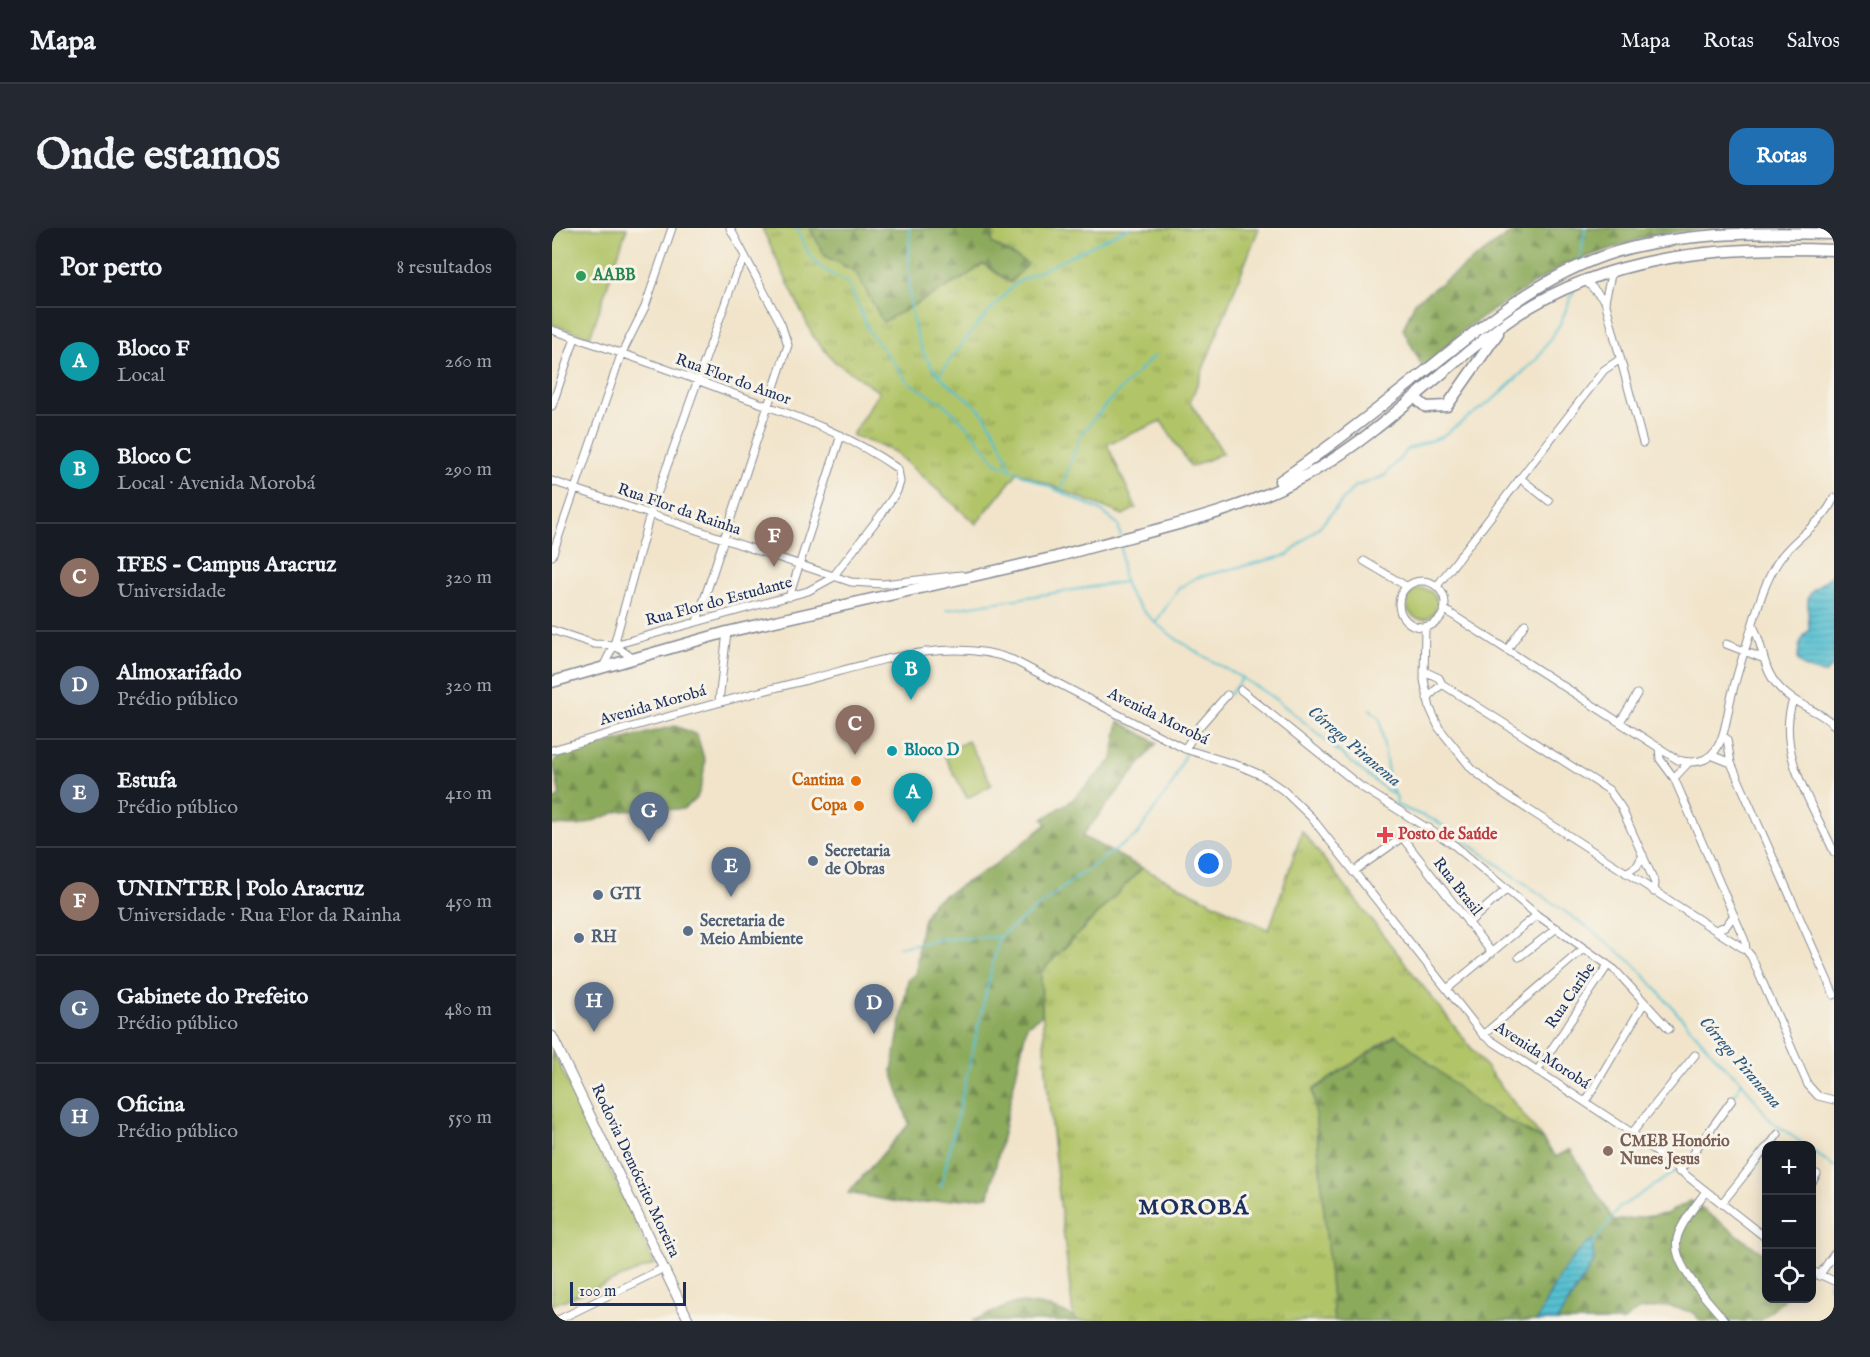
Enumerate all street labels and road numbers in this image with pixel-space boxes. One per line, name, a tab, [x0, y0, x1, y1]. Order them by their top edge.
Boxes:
street label: Rua Flor do Amor	[673, 350, 794, 410]
street label: Rua Flor da Rainha	[615, 479, 743, 541]
street label: Rua Flor do Estudante	[643, 573, 795, 631]
street label: Avenida Morobá	[596, 681, 709, 731]
street label: Avenida Morobá	[1103, 683, 1212, 750]
street label: Rua Brasil	[1428, 854, 1486, 921]
street label: Rua Caribe	[1542, 959, 1600, 1033]
street label: Avenida Morobá	[1490, 1017, 1594, 1094]
street label: Rodovia Demócrito Moreira	[586, 1081, 684, 1261]

